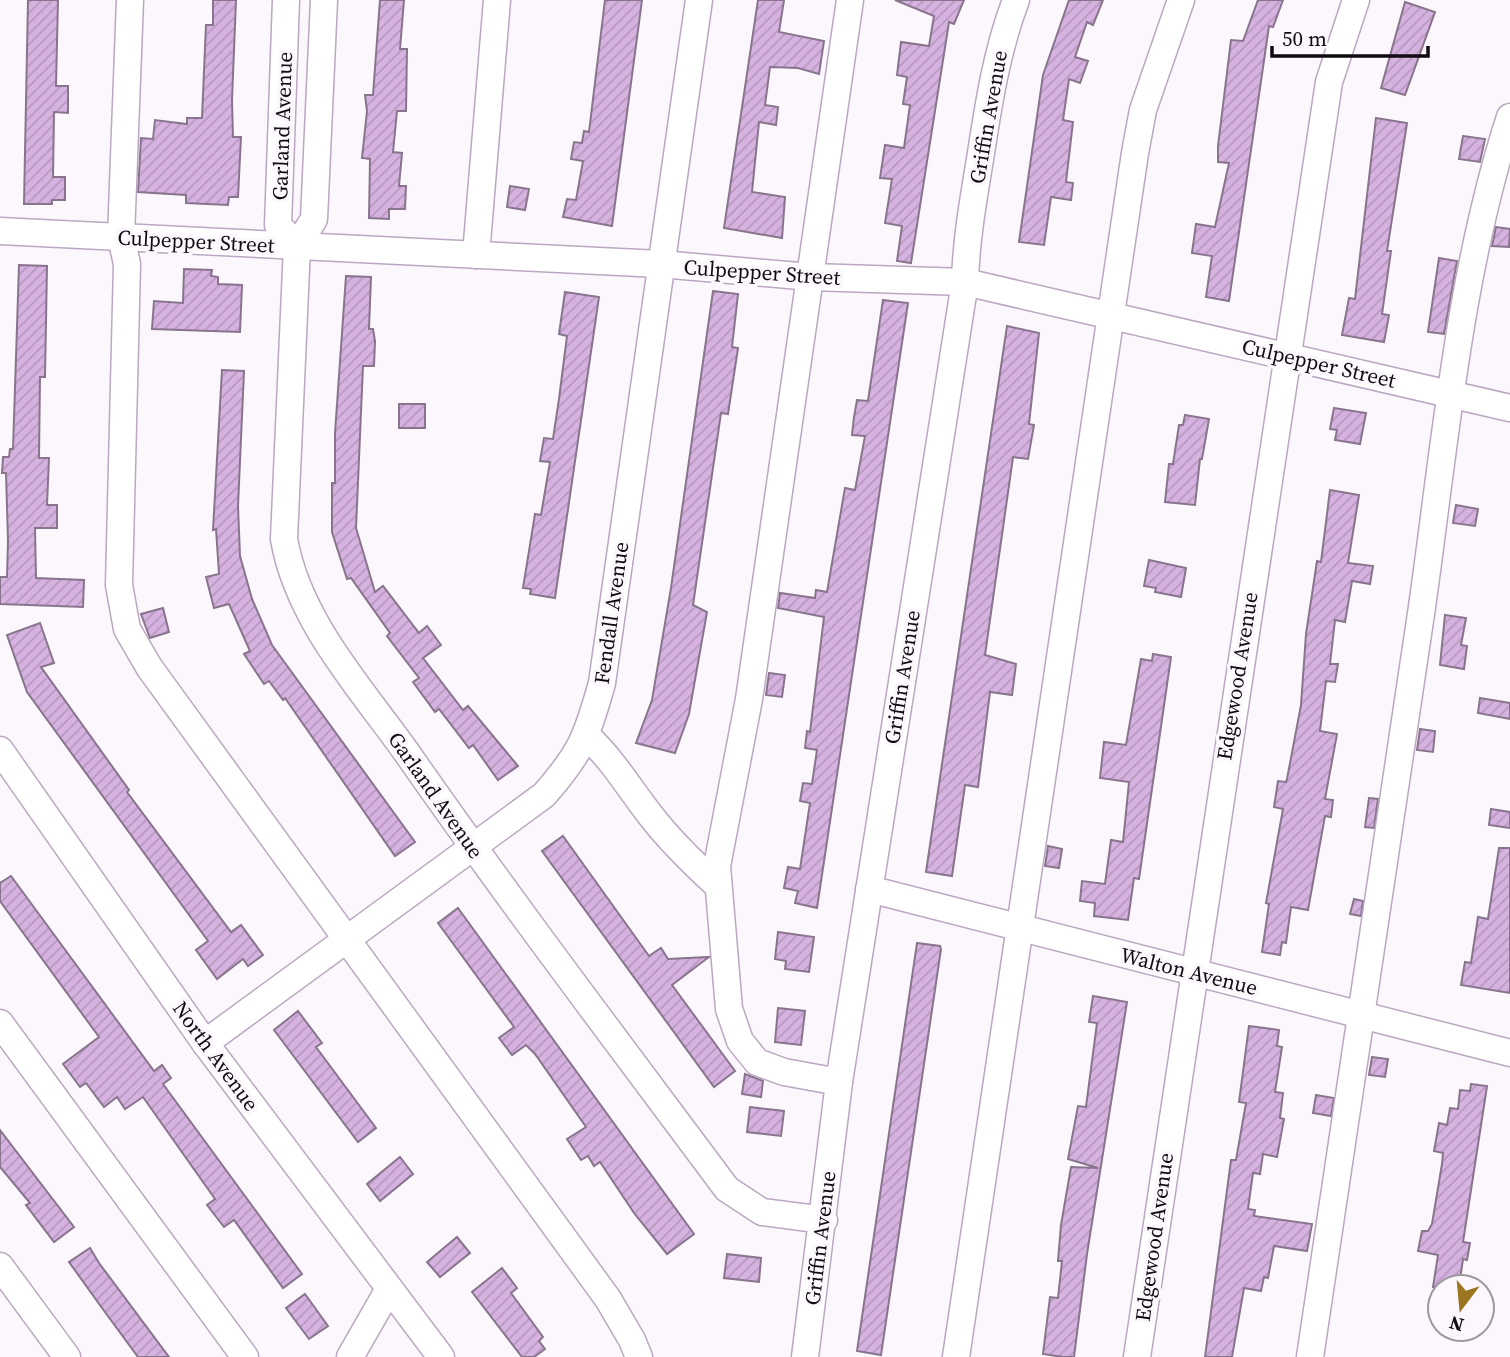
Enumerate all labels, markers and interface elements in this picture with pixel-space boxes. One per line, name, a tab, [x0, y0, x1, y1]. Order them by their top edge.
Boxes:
scale bar	[1272, 14, 1428, 58]
text: 50 m	[1282, 24, 1327, 53]
street label: Griffin Avenue	[962, 48, 1014, 186]
street label: Garland Avenue	[265, 51, 299, 201]
street label: Culpepper Street	[117, 222, 275, 260]
street label: Culpepper Street	[683, 252, 841, 292]
street label: Culpepper Street	[1239, 331, 1399, 395]
street label: Fendall Avenue	[587, 540, 635, 686]
street label: Edgewood Avenue	[1209, 590, 1265, 762]
street label: Griffin Avenue	[877, 608, 927, 746]
street label: Garland Avenue	[381, 726, 491, 864]
street label: Walton Avenue	[1117, 940, 1261, 1002]
street label: North Avenue	[166, 995, 266, 1117]
street label: Edgewood Avenue	[1128, 1151, 1180, 1323]
street label: Griffin Avenue	[797, 1169, 843, 1307]
north arrow	[1426, 1273, 1496, 1343]
text: N	[1446, 1310, 1467, 1339]

